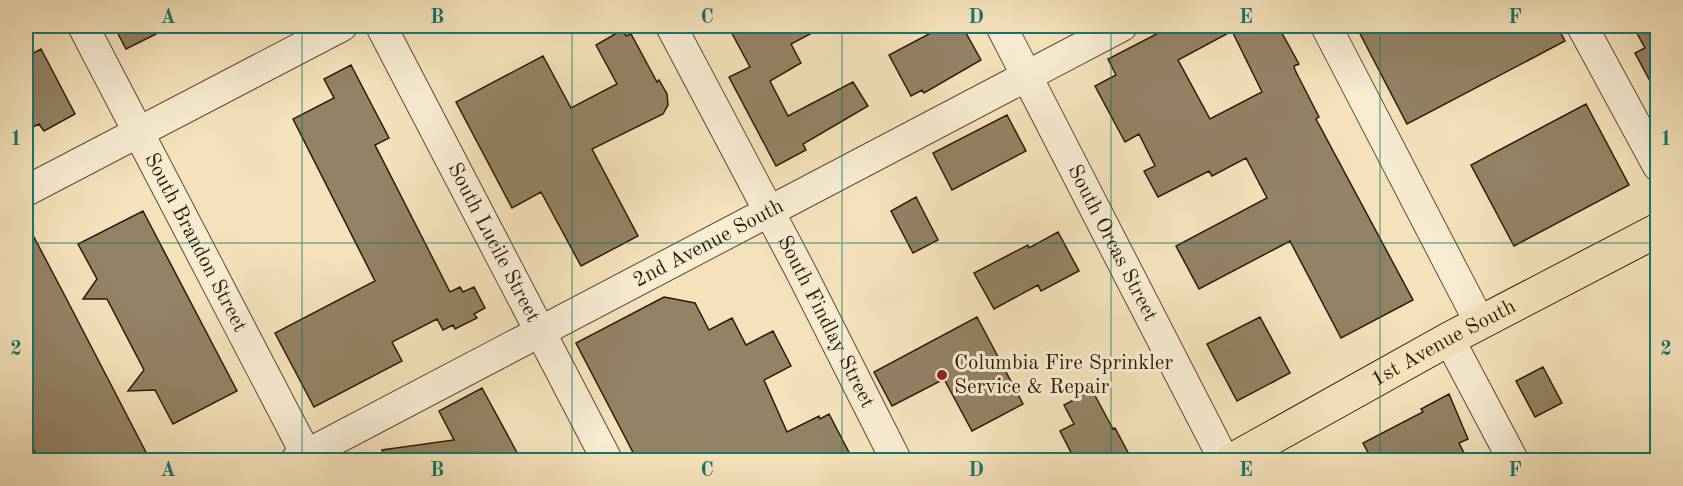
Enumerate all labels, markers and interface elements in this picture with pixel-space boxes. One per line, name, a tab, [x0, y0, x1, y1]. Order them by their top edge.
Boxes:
text: A	[160, 8, 176, 28]
text: B	[430, 8, 444, 28]
text: C	[700, 8, 714, 28]
text: D	[968, 8, 984, 28]
text: E	[1239, 8, 1253, 28]
text: F	[1508, 8, 1522, 28]
text: 1	[10, 130, 22, 150]
text: 1	[1660, 130, 1672, 150]
street label: South Brandon Street	[141, 150, 251, 335]
street label: South Lucile Street	[444, 159, 544, 326]
street label: South Orcas Street	[1064, 161, 1161, 325]
street label: 2nd Avenue South	[630, 195, 787, 291]
street label: South Findlay Street	[773, 232, 878, 411]
street label: 1st Avenue South	[1368, 296, 1519, 390]
text: 2	[10, 340, 22, 360]
text: 2	[1660, 340, 1672, 360]
place label: Columbia Fire Sprinkler Service & Repair	[954, 353, 1174, 398]
marker: Columbia Fire Sprinkler Service & Repair	[935, 368, 949, 382]
text: A	[160, 461, 176, 481]
text: B	[430, 461, 444, 481]
text: C	[700, 461, 714, 481]
text: D	[968, 461, 984, 481]
text: E	[1239, 461, 1253, 481]
text: F	[1508, 461, 1522, 481]

